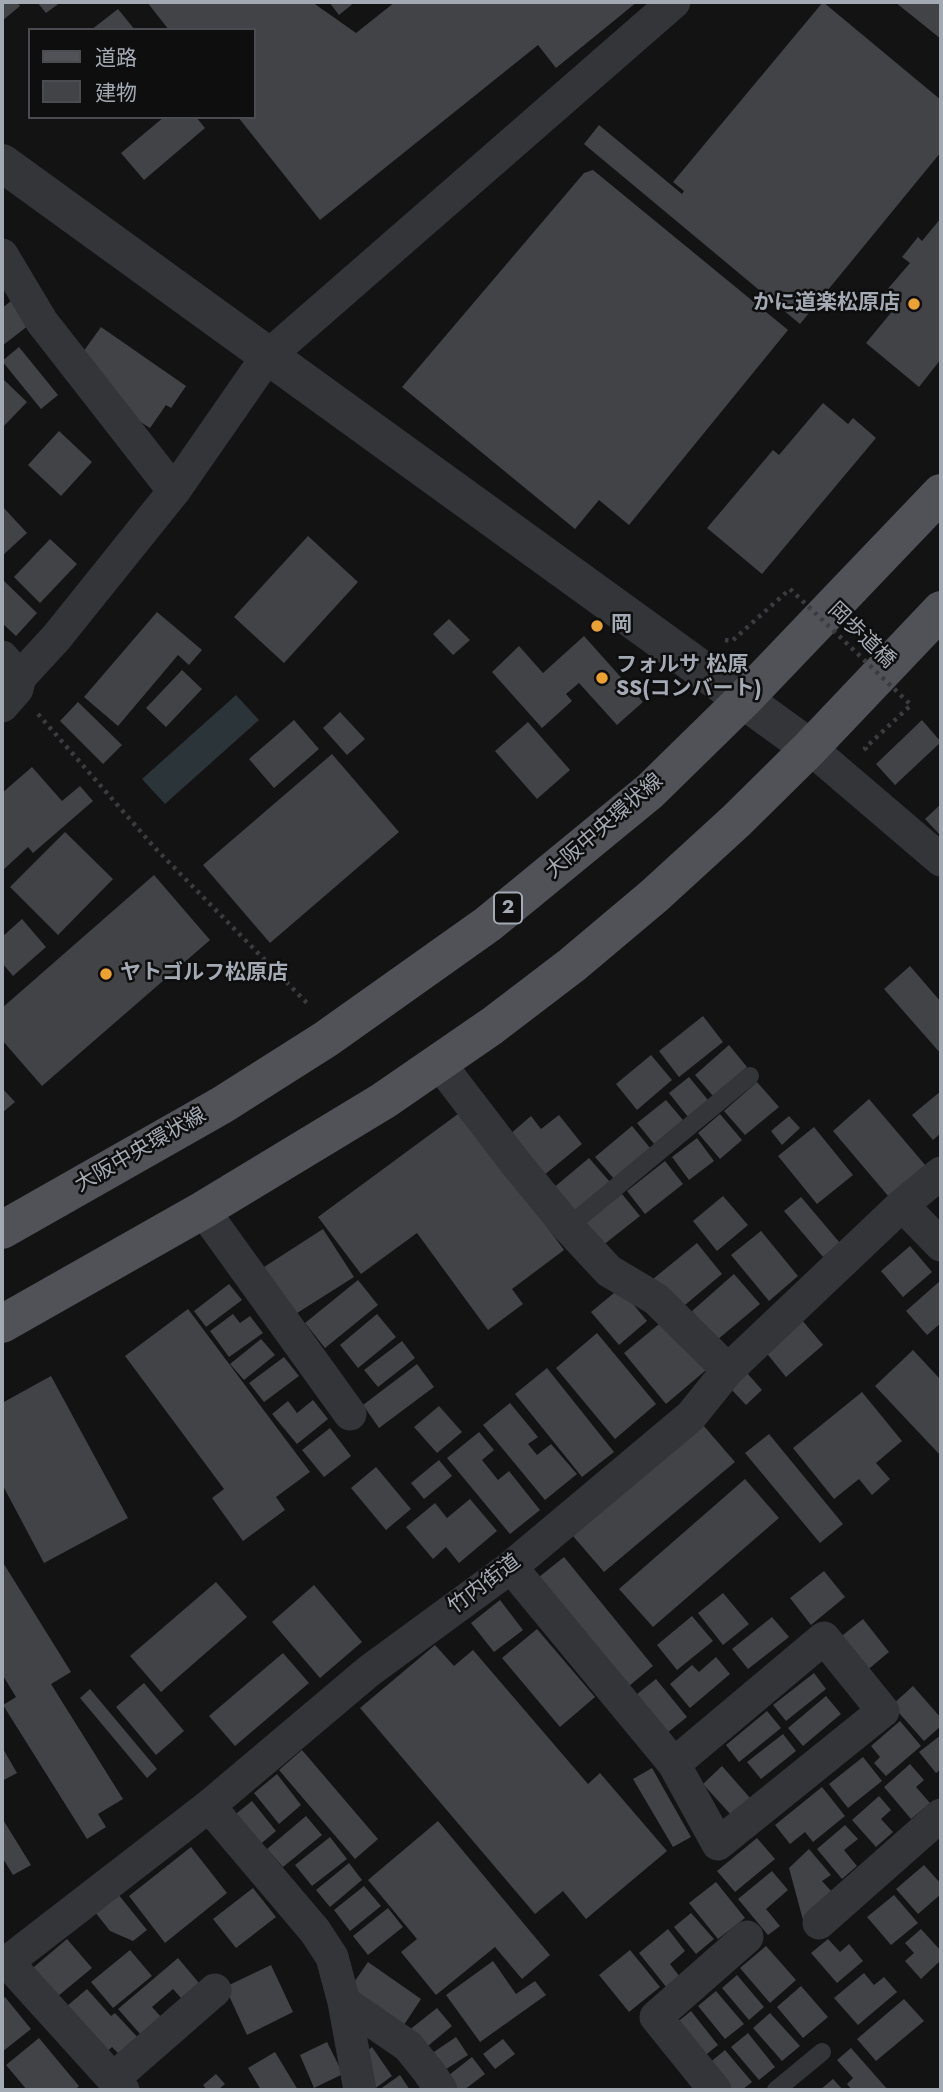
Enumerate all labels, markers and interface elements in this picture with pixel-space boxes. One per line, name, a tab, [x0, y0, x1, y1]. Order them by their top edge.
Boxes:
legend	[28, 28, 256, 119]
text: 道路	[95, 43, 137, 73]
text: 建物	[95, 78, 137, 108]
place label: かに道楽松原店	[753, 291, 900, 317]
marker: かに道楽松原店	[906, 296, 922, 312]
street label: 岡歩道橋	[822, 598, 900, 674]
place label: 岡	[611, 613, 632, 639]
marker: 岡	[589, 618, 605, 634]
place label: フォルサ 松原 SS(コンバート)	[616, 653, 762, 703]
marker: フォルサ 松原 SS(コンバート)	[594, 670, 610, 686]
street label: 大阪中央環状線	[541, 769, 669, 885]
road number: 2	[494, 893, 522, 924]
place label: ヤトゴルフ松原店	[120, 961, 288, 987]
marker: ヤトゴルフ松原店	[98, 966, 114, 982]
street label: 大阪中央環状線	[71, 1103, 211, 1199]
street label: 竹内街道	[444, 1550, 526, 1620]

